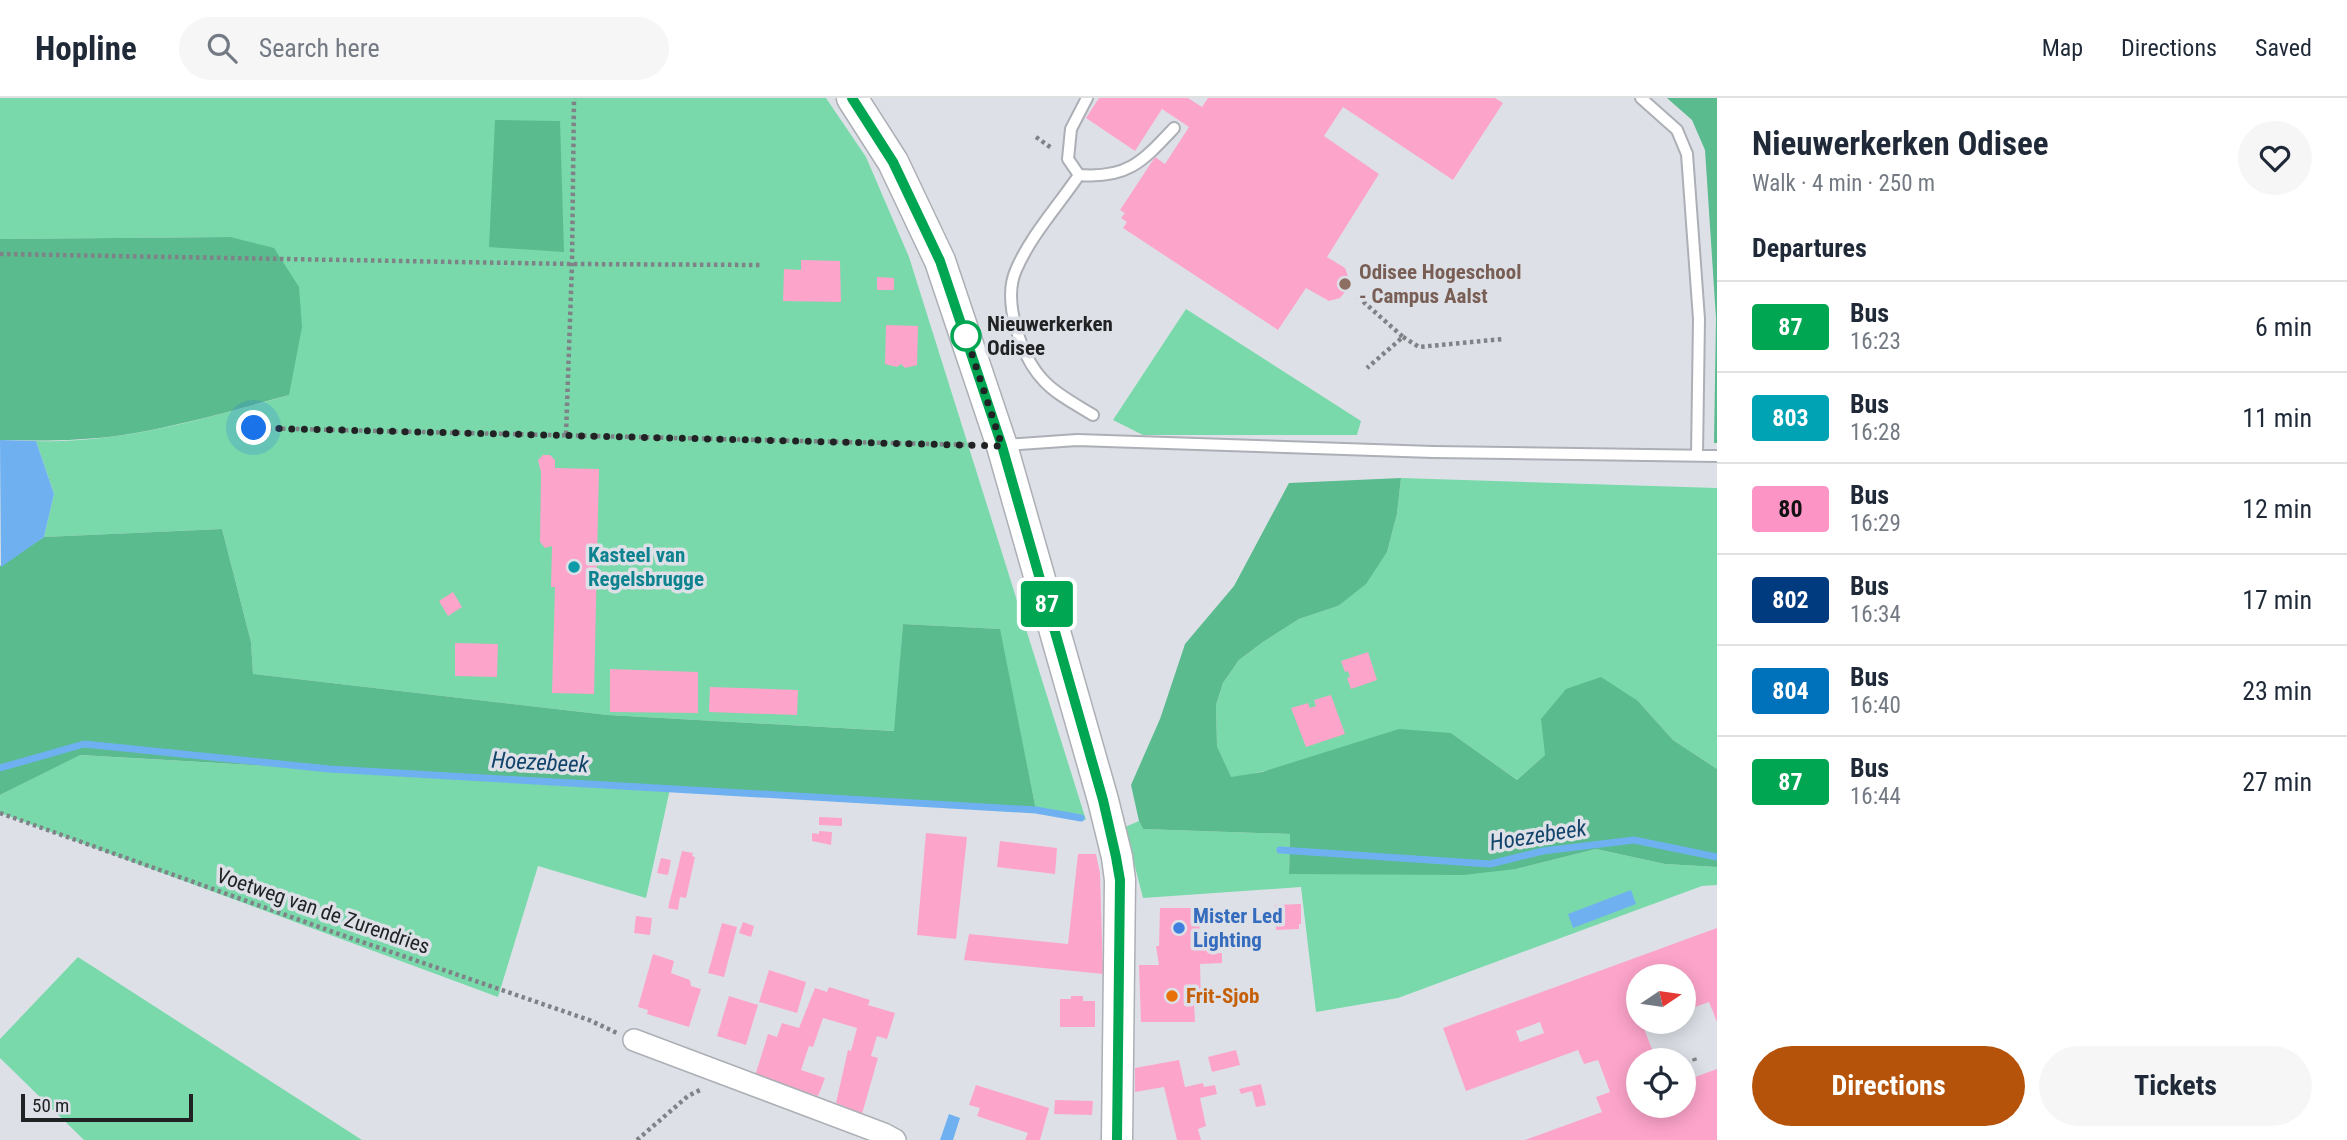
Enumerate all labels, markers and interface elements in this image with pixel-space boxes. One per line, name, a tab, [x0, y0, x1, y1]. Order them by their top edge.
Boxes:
search box	[179, 17, 669, 80]
text: Hopline	[35, 29, 137, 68]
icon: search	[203, 29, 241, 67]
text: Search here	[259, 33, 380, 63]
text: Map	[2042, 34, 2083, 62]
text: Directions	[2121, 34, 2217, 62]
text: Saved	[2255, 34, 2312, 62]
button: heart	[2238, 121, 2312, 195]
text: Nieuwerkerken Odisee	[1752, 124, 2049, 163]
text: Walk · 4 min · 250 m	[1752, 170, 1935, 197]
text: Departures	[1752, 233, 1867, 263]
place label: Odisee Hogeschool - Campus Aalst	[1359, 260, 1522, 308]
marker: Odisee Hogeschool - Campus Aalst	[1337, 276, 1353, 292]
text: Bus	[1850, 298, 1889, 328]
place label: Nieuwerkerken Odisee	[987, 312, 1113, 360]
text: 6 min	[2255, 312, 2312, 342]
text: 87	[1778, 313, 1803, 341]
marker: Nieuwerkerken Odisee	[951, 321, 981, 351]
text: 16:23	[1850, 328, 1901, 355]
text: Bus	[1850, 389, 1889, 419]
text: 11 min	[2242, 403, 2312, 433]
text: 803	[1772, 404, 1809, 432]
your location	[236, 410, 271, 445]
text: 16:28	[1850, 419, 1901, 446]
text: Bus	[1850, 480, 1889, 510]
text: 12 min	[2242, 494, 2312, 524]
text: 80	[1778, 495, 1803, 523]
text: 16:29	[1850, 510, 1901, 537]
place label: Kasteel van Regelsbrugge	[588, 543, 704, 591]
marker: Kasteel van Regelsbrugge	[566, 559, 582, 575]
text: Bus	[1850, 571, 1889, 601]
line badge: 87	[1016, 581, 1078, 627]
text: 17 min	[2242, 585, 2312, 615]
text: 802	[1772, 586, 1809, 614]
text: 87	[1035, 590, 1059, 618]
text: 16:34	[1850, 601, 1901, 628]
text: Bus	[1850, 662, 1889, 692]
text: 23 min	[2242, 676, 2312, 706]
text: 804	[1772, 677, 1809, 705]
text: 16:40	[1850, 692, 1901, 719]
water label: Hoezebeek	[491, 746, 590, 779]
text: Bus	[1850, 753, 1889, 783]
text: 27 min	[2242, 767, 2312, 797]
text: 87	[1778, 768, 1803, 796]
text: 16:44	[1850, 783, 1901, 810]
water label: Hoezebeek	[1488, 814, 1589, 856]
street label: Voetweg van de Zurendries	[213, 863, 433, 959]
place label: Mister Led Lighting	[1193, 904, 1283, 952]
marker: Mister Led Lighting	[1171, 920, 1187, 936]
north arrow	[1626, 964, 1696, 1034]
map controls	[1626, 964, 1696, 1118]
place label: Frit-Sjob	[1186, 984, 1259, 1008]
marker: Frit-Sjob	[1164, 988, 1180, 1004]
button: Directions	[1752, 1046, 2025, 1126]
button: Tickets	[2039, 1046, 2312, 1126]
button: locate	[1626, 1048, 1696, 1118]
scale bar	[21, 1091, 192, 1123]
text: 50 m	[32, 1094, 69, 1117]

